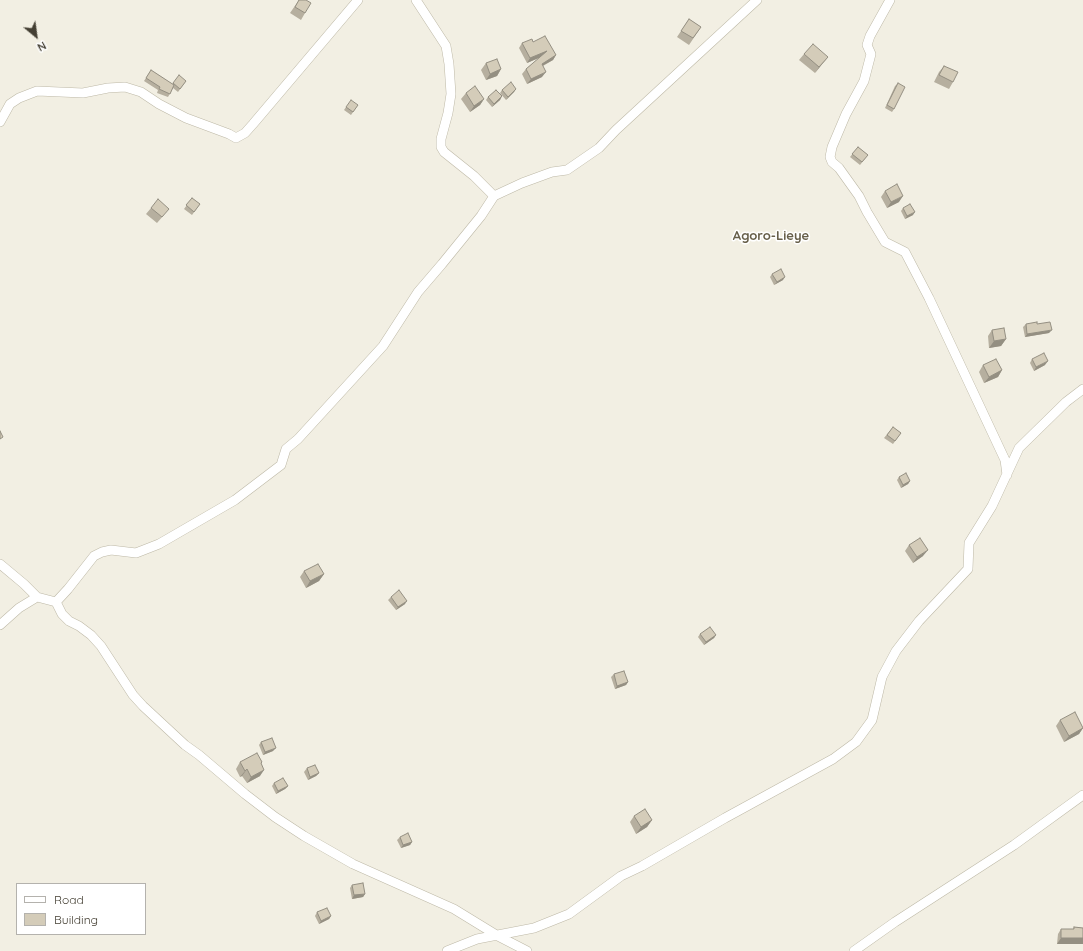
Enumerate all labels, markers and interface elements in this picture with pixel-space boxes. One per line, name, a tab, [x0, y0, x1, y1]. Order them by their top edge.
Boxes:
north arrow	[16, 16, 56, 56]
text: N	[35, 38, 49, 55]
district label: Agoro-Lieye	[733, 228, 809, 244]
legend	[16, 883, 146, 935]
text: Road	[54, 892, 84, 907]
text: Building	[54, 912, 98, 927]

